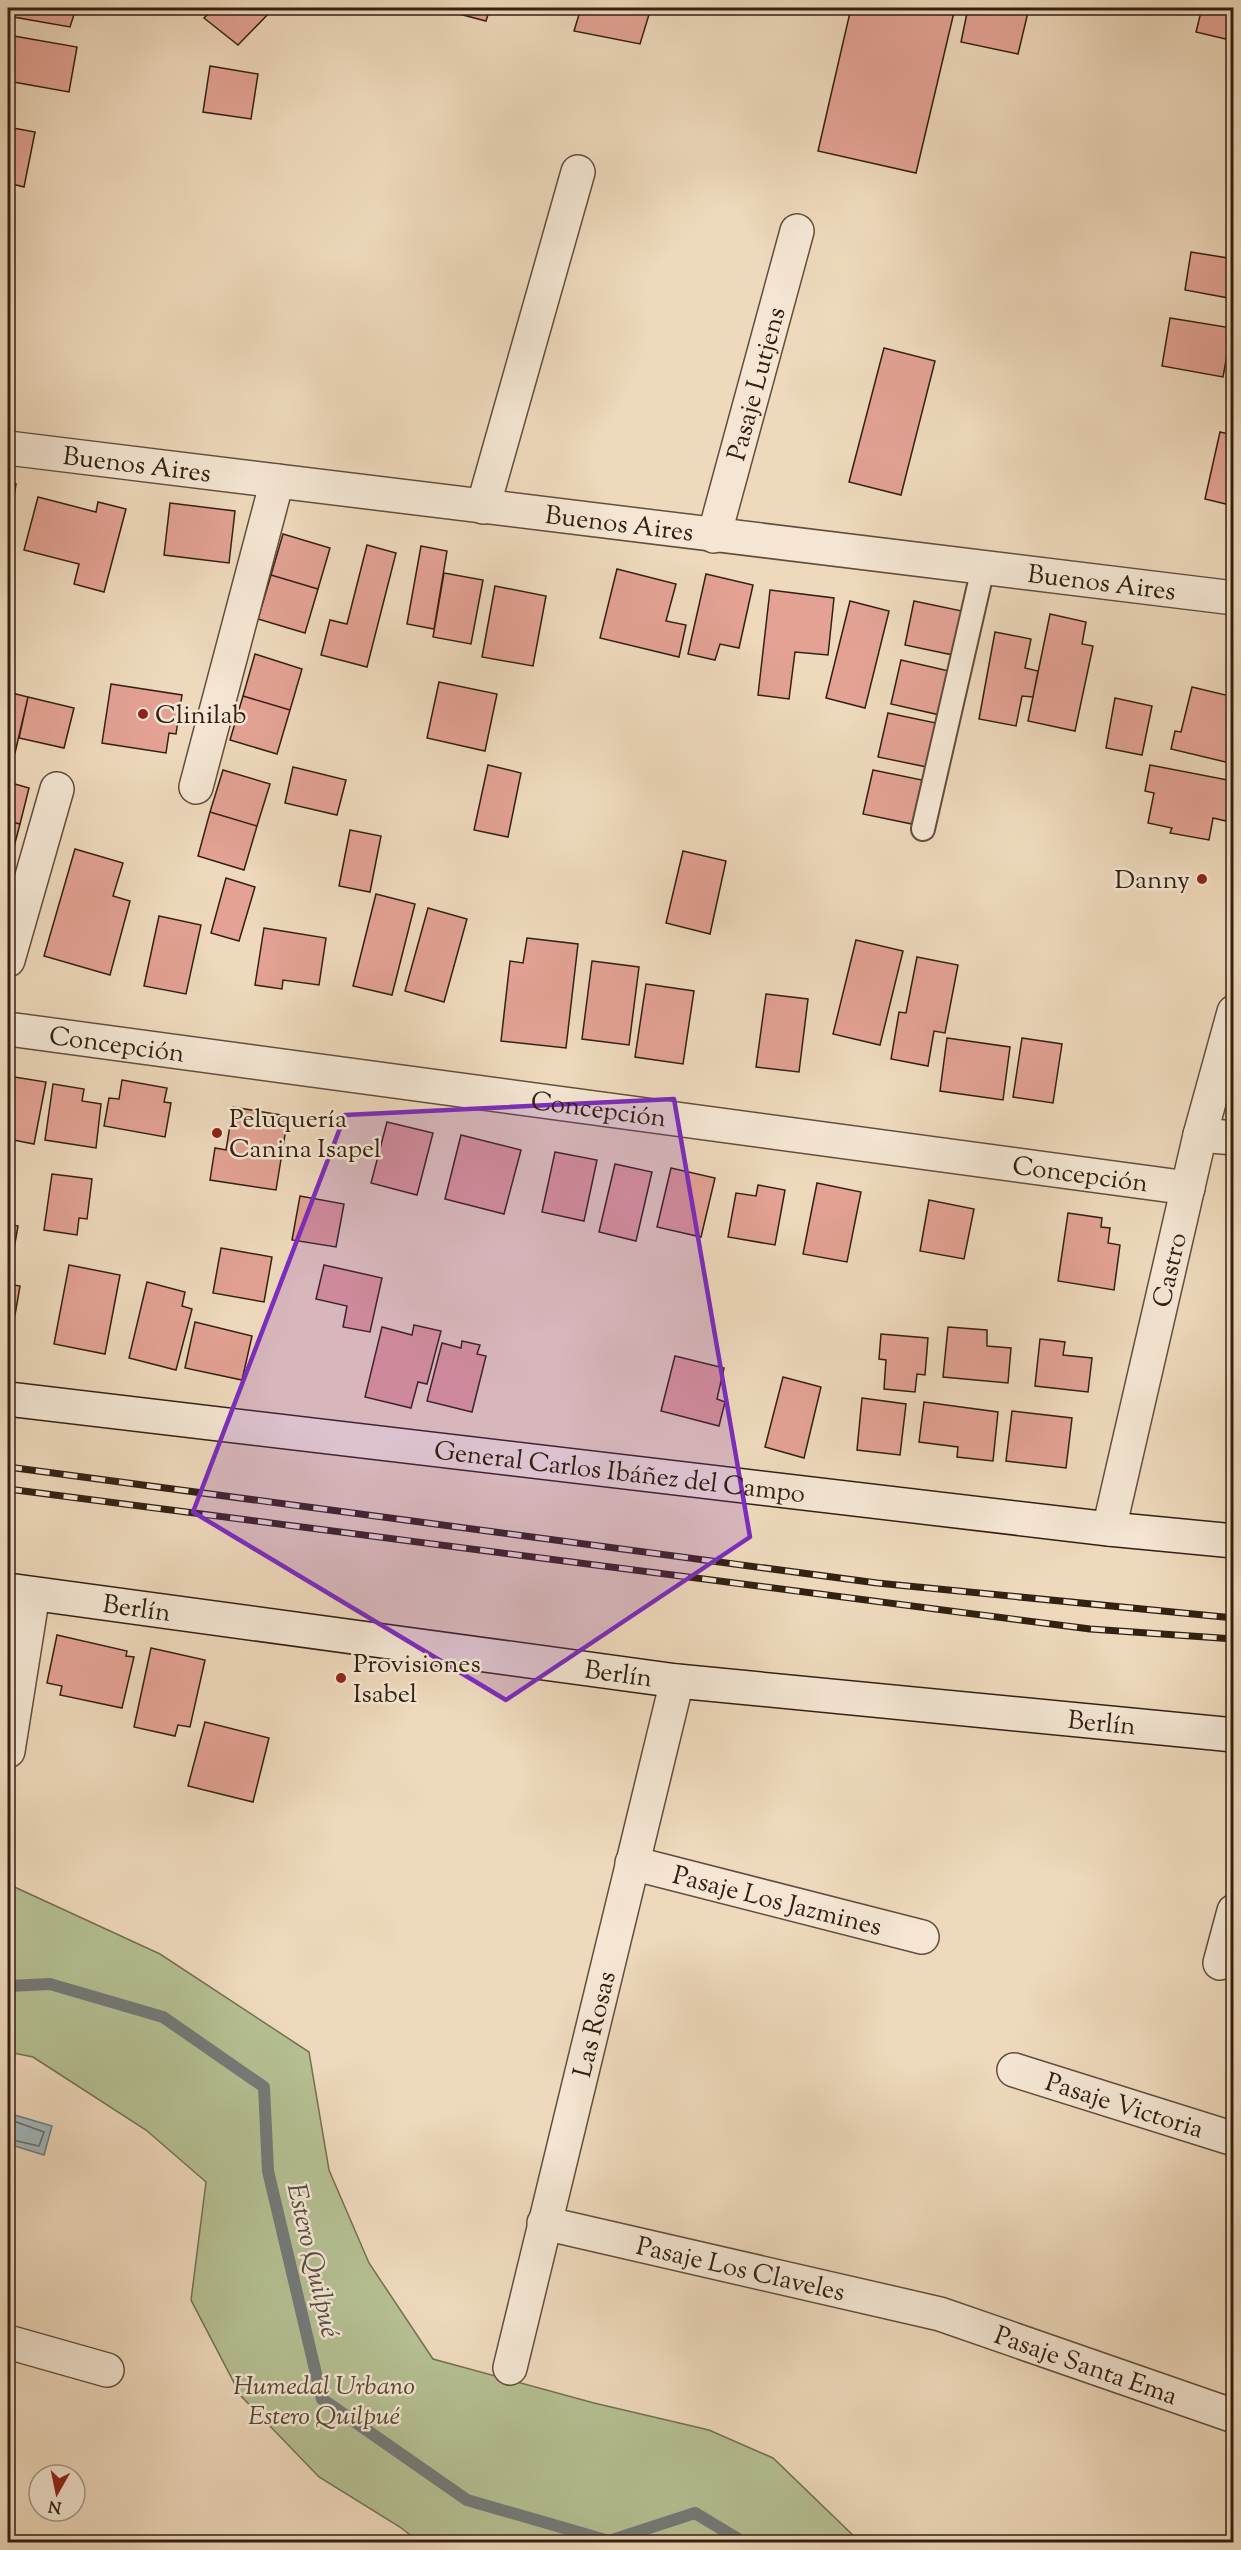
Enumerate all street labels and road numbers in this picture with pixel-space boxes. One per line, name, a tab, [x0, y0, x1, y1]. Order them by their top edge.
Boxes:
street label: Pasaje Lutjens	[719, 303, 796, 465]
street label: Buenos Aires	[60, 439, 213, 494]
street label: Buenos Aires	[543, 498, 695, 553]
street label: Buenos Aires	[1025, 557, 1178, 612]
street label: Concepción	[47, 1019, 187, 1074]
street label: Concepción	[528, 1084, 668, 1139]
street label: Concepción	[1010, 1149, 1150, 1203]
street label: Castro	[1145, 1229, 1198, 1311]
street label: General Carlos Ibáñez del Campo	[432, 1433, 807, 1514]
street label: Berlín	[100, 1587, 173, 1633]
street label: Berlín	[582, 1653, 654, 1698]
street label: Berlín	[1066, 1703, 1137, 1746]
street label: Pasaje Los Jazmines	[668, 1858, 885, 1947]
street label: Las Rosas	[565, 1968, 627, 2081]
street label: Pasaje Victoria	[1040, 2065, 1208, 2149]
street label: Pasaje Los Claveles	[632, 2229, 848, 2313]
street label: Pasaje Santa Ema	[989, 2318, 1182, 2416]

